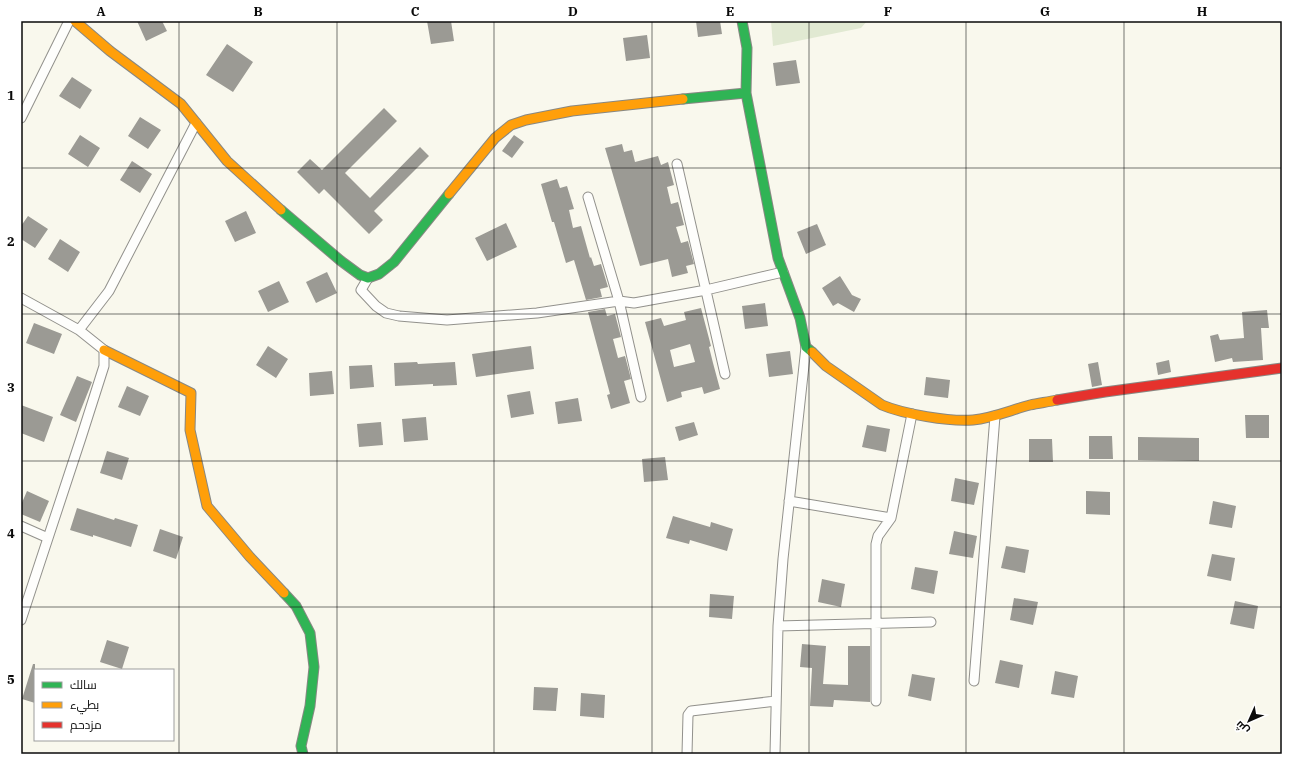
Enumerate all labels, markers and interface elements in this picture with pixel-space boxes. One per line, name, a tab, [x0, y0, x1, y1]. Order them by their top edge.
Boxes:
text: A	[96, 3, 106, 20]
text: B	[253, 3, 263, 20]
text: C	[411, 3, 420, 20]
text: D	[568, 3, 578, 20]
text: E	[726, 3, 734, 20]
text: F	[884, 3, 892, 20]
text: G	[1040, 3, 1050, 20]
text: H	[1197, 3, 1208, 20]
text: 1	[7, 87, 15, 104]
text: 2	[7, 233, 15, 250]
text: 3	[7, 379, 15, 396]
text: 4	[7, 525, 15, 542]
legend	[34, 669, 174, 741]
text: 5	[7, 671, 15, 688]
text: سالك	[70, 677, 97, 692]
text: بطيء	[70, 697, 99, 715]
north arrow	[1229, 701, 1269, 741]
text: مزدحم	[70, 717, 102, 733]
text: ش	[1232, 718, 1252, 738]

